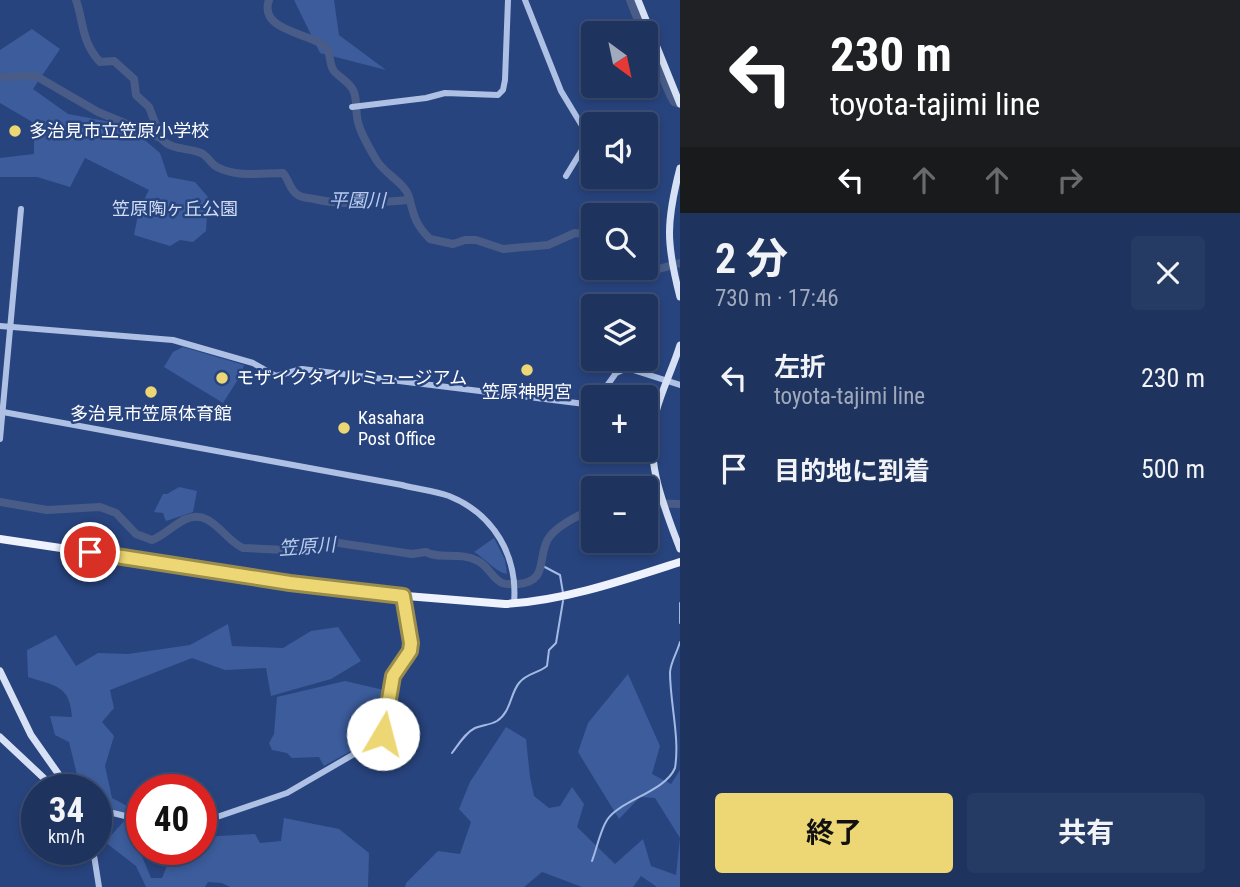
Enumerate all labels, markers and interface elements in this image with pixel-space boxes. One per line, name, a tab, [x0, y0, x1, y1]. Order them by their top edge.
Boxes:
north arrow	[581, 21, 658, 98]
map controls	[581, 21, 658, 553]
text: 230 m	[830, 26, 952, 83]
icon: left	[715, 28, 806, 119]
text: toyota-tajimi line	[830, 85, 1040, 123]
button: sound	[581, 112, 658, 189]
place label: 多治見市立笠原小学校	[29, 120, 209, 141]
marker: 多治見市立笠原小学校	[7, 123, 23, 139]
icon: left	[832, 161, 870, 199]
icon: ahead	[905, 161, 943, 199]
icon: ahead	[978, 161, 1016, 199]
icon: right	[1051, 161, 1089, 199]
water label: 平園川	[328, 189, 387, 212]
park label: 笠原陶ヶ丘公園	[112, 198, 238, 219]
button: search	[581, 203, 658, 280]
text: 2 分	[715, 234, 788, 283]
button: close	[1131, 236, 1205, 310]
text: 730 m · 17:46	[715, 285, 839, 312]
button: layers	[581, 294, 658, 371]
text: 左折	[774, 352, 826, 382]
icon: left	[715, 359, 753, 397]
marker: 笠原神明宮	[519, 362, 535, 378]
text: 230 m	[1141, 363, 1205, 393]
place label: モザイクタイルミュージアム	[236, 367, 467, 388]
marker: モザイクタイルミュージアム	[214, 370, 230, 386]
place label: 笠原神明宮	[482, 381, 572, 402]
text: toyota-tajimi line	[774, 383, 925, 410]
marker: 多治見市笠原体育館	[143, 384, 159, 400]
button: +	[581, 385, 658, 462]
place label: 多治見市笠原体育館	[70, 403, 232, 424]
place label: Kasahara Post Office	[358, 407, 436, 449]
marker: Kasahara Post Office	[336, 420, 352, 436]
icon: arrive	[715, 450, 753, 488]
text: 500 m	[1141, 454, 1205, 484]
text: 目的地に到着	[774, 456, 930, 486]
button: −	[581, 476, 658, 553]
pin	[60, 522, 120, 582]
icon: arrive	[71, 533, 109, 571]
water label: 笠原川	[278, 533, 338, 560]
position arrow	[346, 697, 420, 771]
speed limit sign: 40	[126, 774, 217, 865]
text: 34	[49, 790, 84, 831]
button: 終了	[715, 793, 953, 873]
button: 共有	[967, 793, 1205, 873]
text: km/h	[48, 826, 85, 847]

